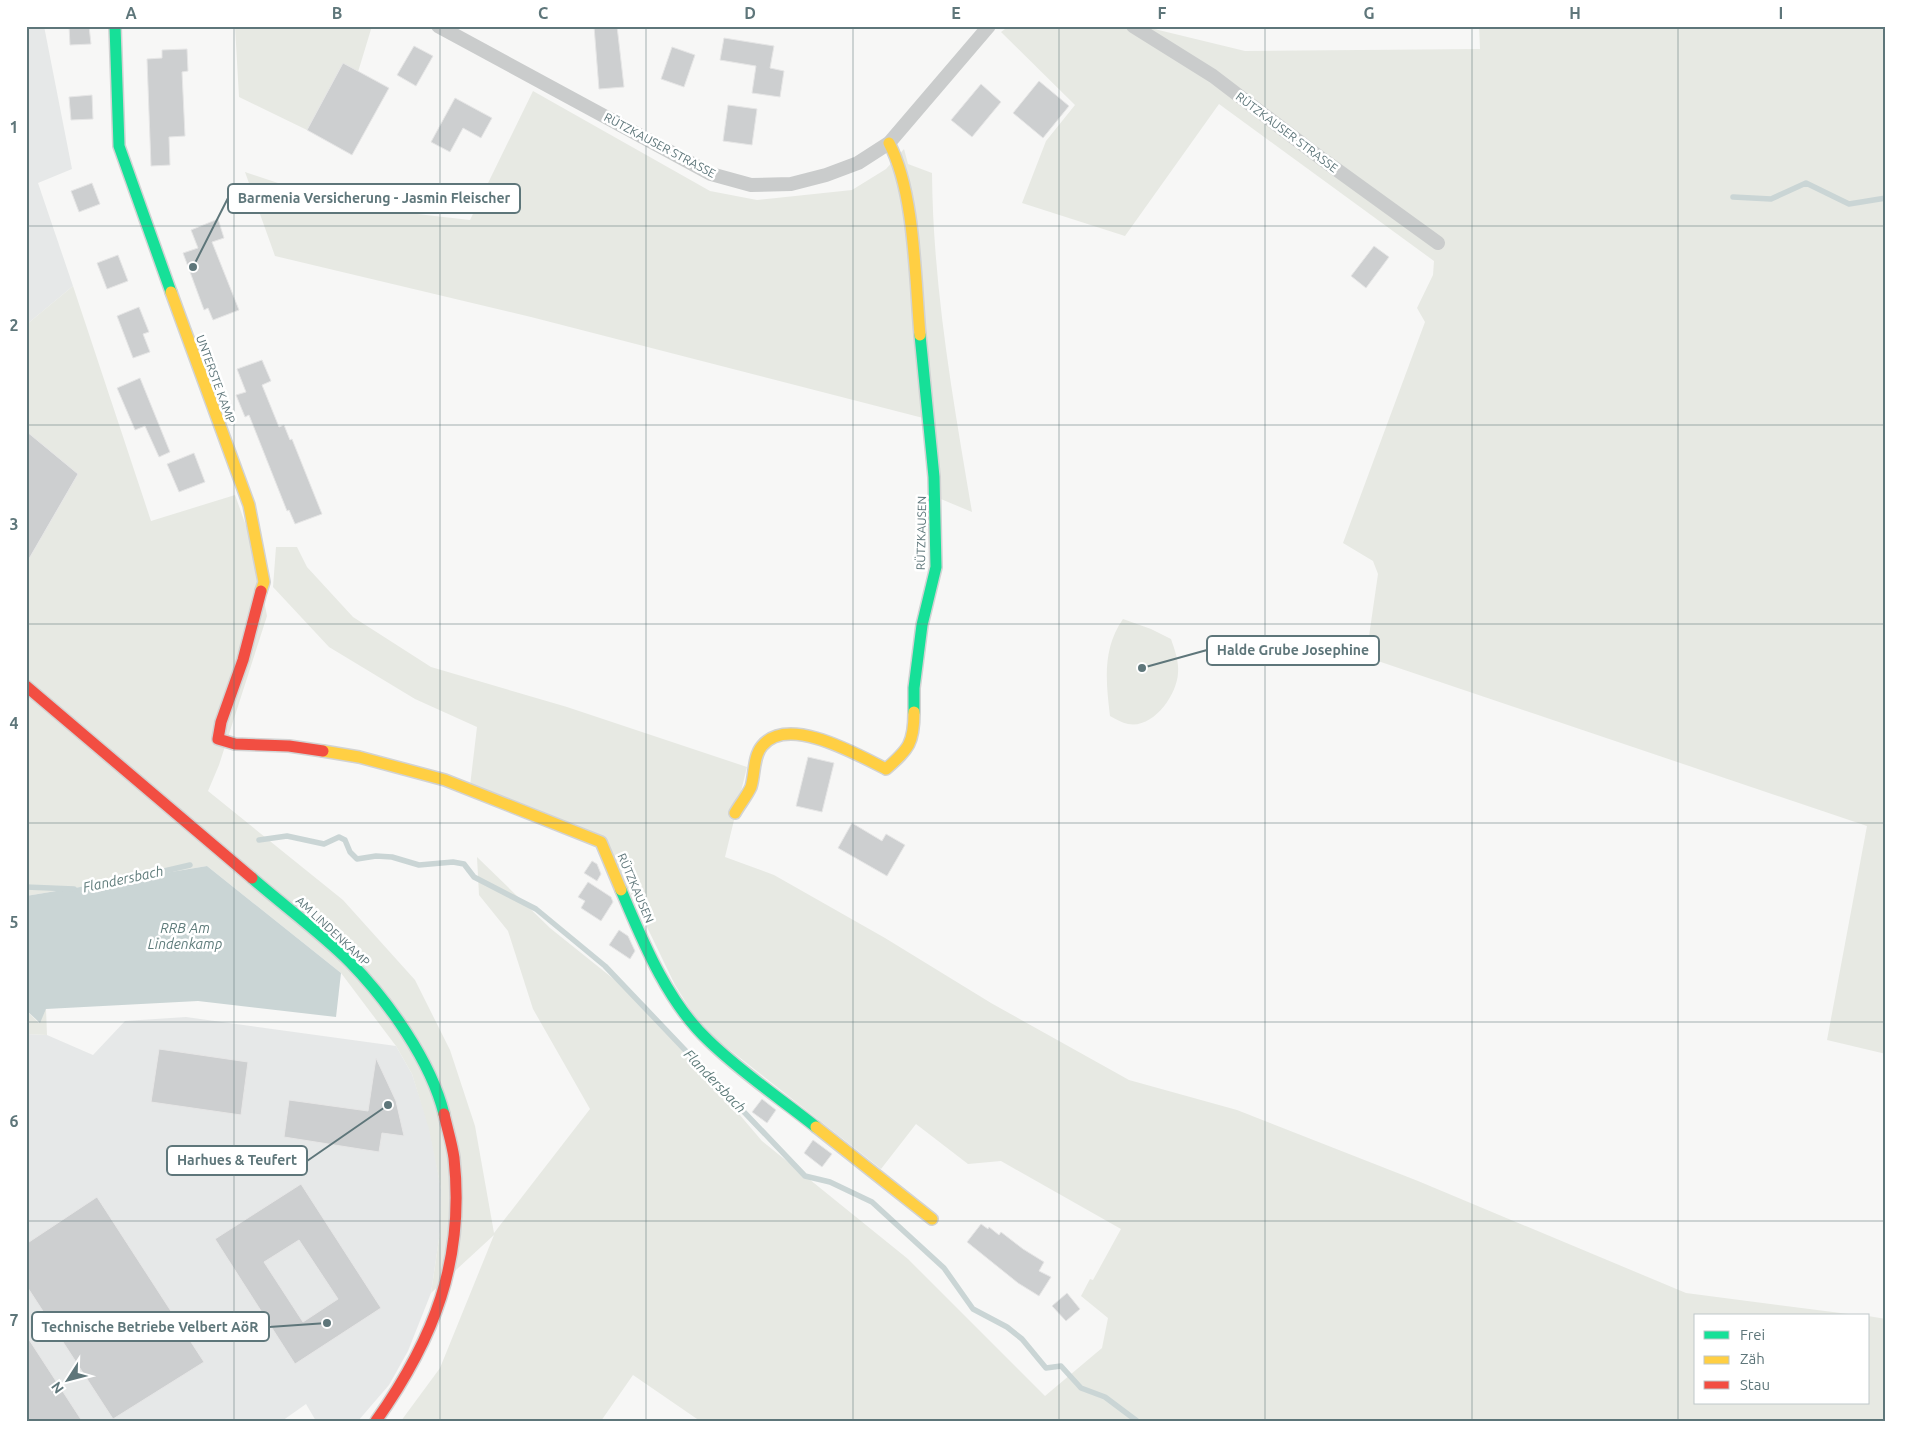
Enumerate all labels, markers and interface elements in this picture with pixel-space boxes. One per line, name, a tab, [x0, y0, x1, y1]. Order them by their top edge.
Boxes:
text: A	[125, 4, 137, 22]
text: B	[332, 4, 342, 22]
text: C	[538, 4, 548, 22]
text: D	[744, 4, 756, 22]
text: E	[951, 4, 961, 22]
text: F	[1158, 4, 1167, 22]
text: G	[1363, 4, 1375, 22]
text: H	[1569, 4, 1581, 22]
text: I	[1779, 4, 1783, 22]
street label: RÜTZKAUSER STRASSE	[1234, 89, 1341, 175]
street label: RÜTZKAUSER STRASSE	[602, 110, 718, 180]
text: 1	[9, 118, 19, 136]
callout: Barmenia Versicherung - Jasmin Fleischer	[228, 184, 520, 213]
text: Barmenia Versicherung - Jasmin Fleischer	[238, 190, 510, 206]
text: 2	[9, 316, 19, 334]
street label: UNTERSTE KAMP	[194, 333, 238, 425]
street label: RÜTZKAUSEN	[914, 496, 928, 570]
text: 3	[9, 515, 19, 533]
callout: Halde Grube Josephine	[1207, 636, 1379, 665]
text: Halde Grube Josephine	[1217, 642, 1369, 658]
text: 4	[9, 714, 19, 732]
street label: RÜTZKAUSEN	[615, 851, 657, 925]
water label: Flandersbach	[81, 863, 165, 895]
street label: AM LINDENKAMP	[294, 894, 372, 968]
text: 5	[9, 913, 19, 931]
water label: RRB Am Lindenkamp	[148, 920, 222, 952]
water label: Flandersbach	[681, 1046, 749, 1116]
text: 6	[9, 1112, 19, 1130]
callout: Harhues & Teufert	[167, 1146, 307, 1175]
text: Harhues & Teufert	[177, 1152, 297, 1168]
text: 7	[9, 1311, 19, 1329]
callout: Technische Betriebe Velbert AöR	[32, 1312, 269, 1341]
legend	[1694, 1314, 1870, 1404]
text: Technische Betriebe Velbert AöR	[42, 1319, 258, 1335]
text: Frei	[1740, 1326, 1765, 1343]
text: Zäh	[1740, 1350, 1765, 1367]
north arrow	[42, 1354, 92, 1404]
text: Stau	[1740, 1376, 1770, 1393]
text: N	[48, 1379, 67, 1397]

